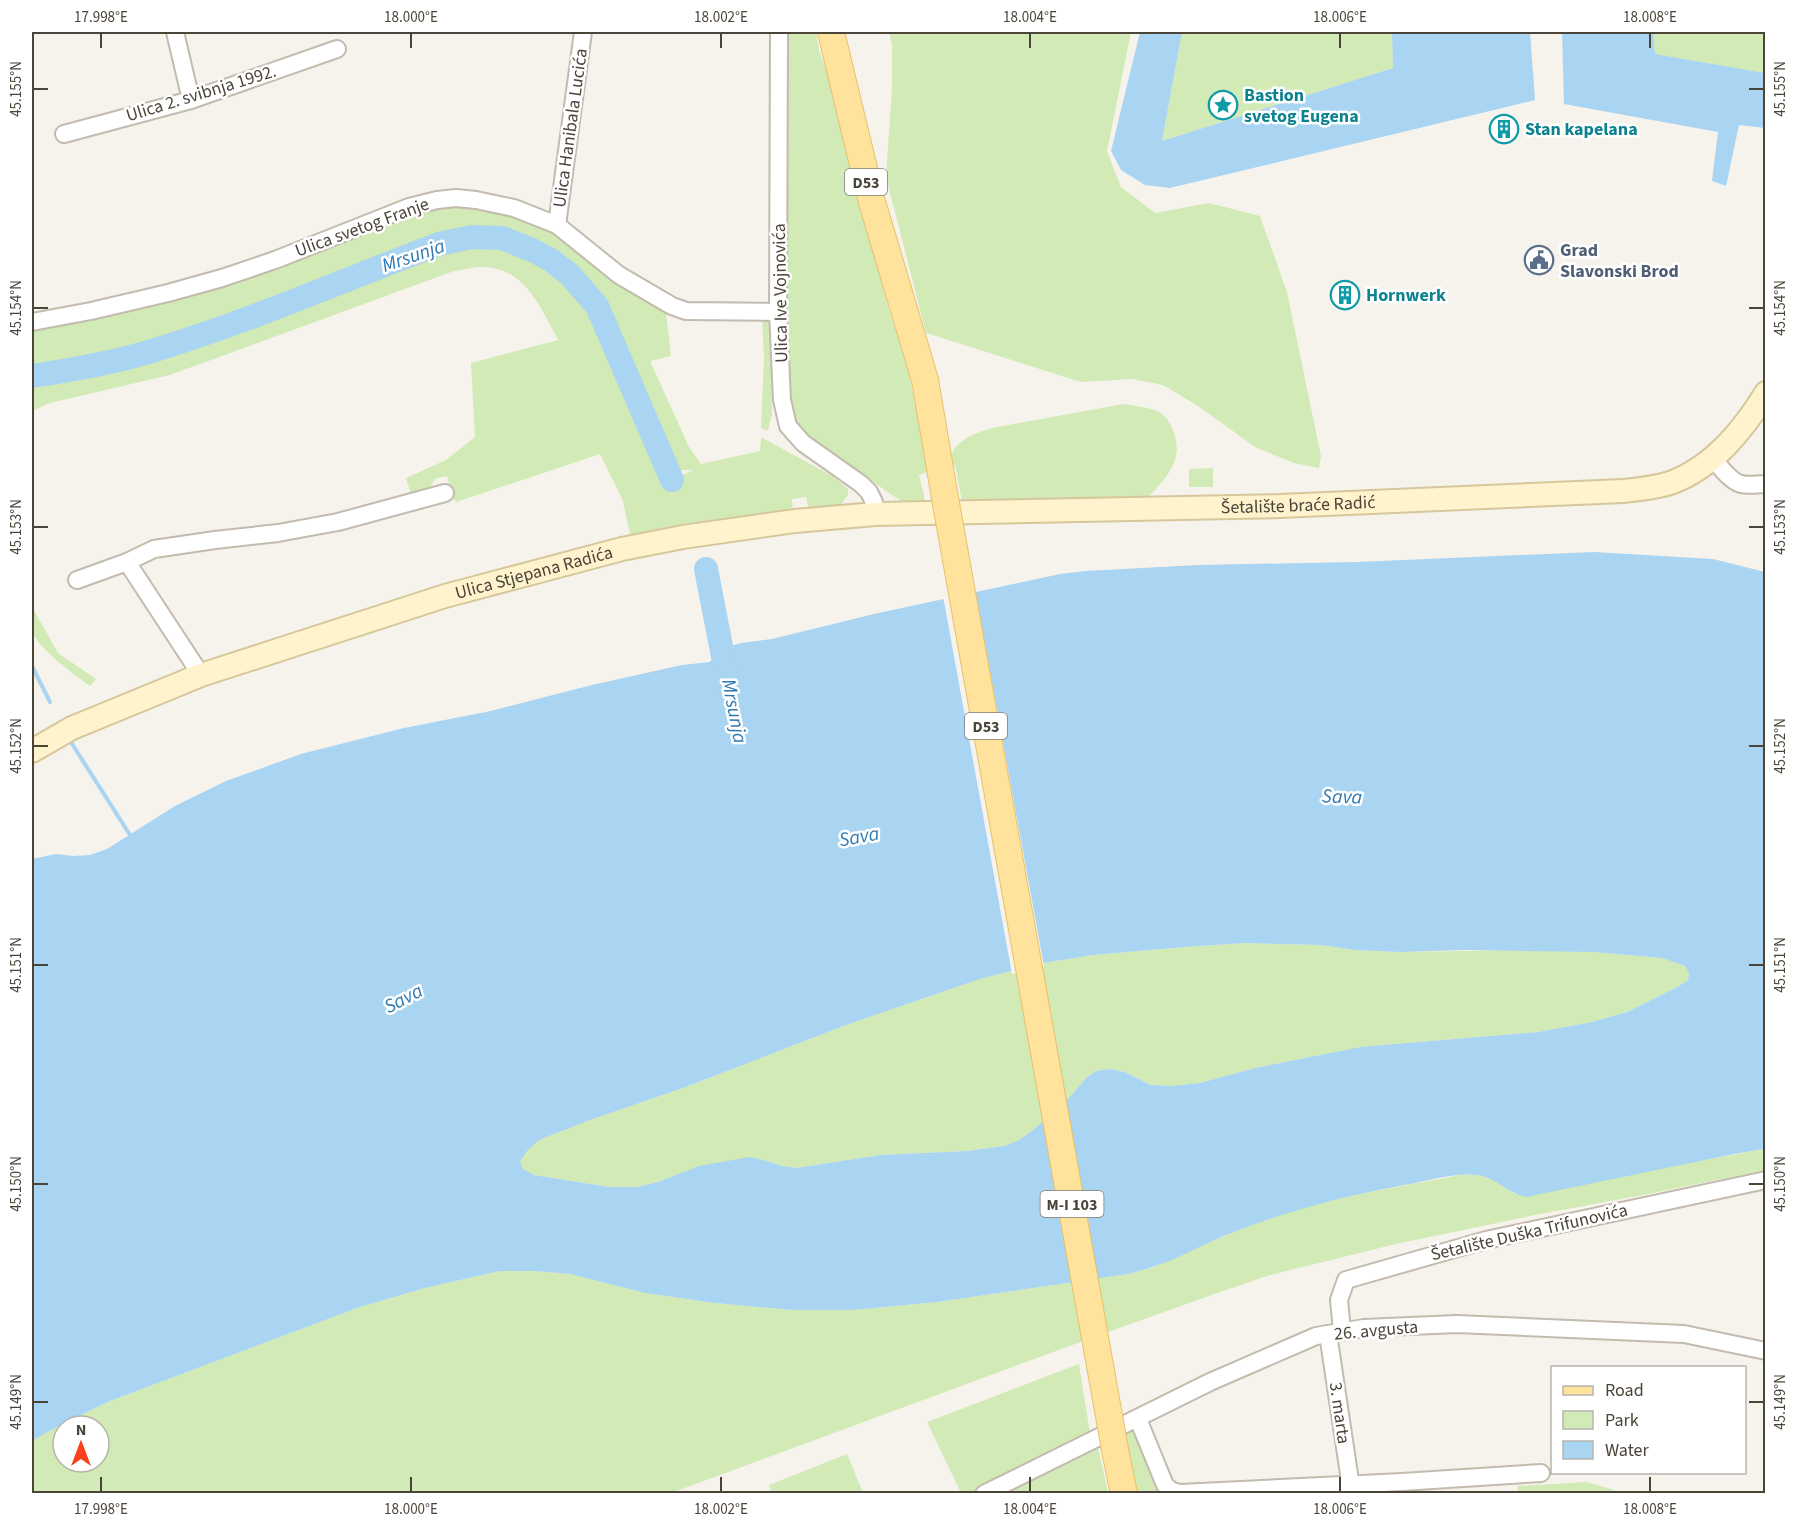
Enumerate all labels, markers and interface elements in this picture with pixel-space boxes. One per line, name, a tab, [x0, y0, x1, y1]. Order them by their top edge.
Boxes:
text: 17.998°E	[74, 7, 128, 28]
text: 18.000°E	[384, 7, 438, 28]
text: 18.002°E	[694, 7, 748, 28]
text: 18.004°E	[1003, 7, 1057, 28]
text: 18.006°E	[1313, 7, 1367, 28]
text: 18.008°E	[1623, 7, 1677, 28]
street label: Ulica Hanibala Lucića	[547, 47, 594, 209]
street label: Ulica 2. svibnja 1992.	[123, 59, 279, 128]
text: 45.155°N	[6, 61, 27, 117]
text: 45.155°N	[1770, 61, 1791, 117]
place label: Bastion svetog Eugena	[1244, 83, 1359, 129]
place icon: Bastion svetog Eugena	[1207, 89, 1239, 121]
building icon: Stan kapelana	[1488, 113, 1520, 145]
place label: Stan kapelana	[1525, 117, 1638, 142]
road number: D53	[845, 169, 887, 195]
street label: Ulica svetog Franje	[292, 192, 433, 263]
street label: Ulica Ive Vojnovića	[767, 223, 794, 363]
water label: Mrsunja	[378, 232, 449, 280]
place label: Grad Slavonski Brod	[1560, 238, 1679, 284]
public building icon: Grad Slavonski Brod	[1523, 244, 1555, 276]
building icon: Hornwerk	[1329, 279, 1361, 311]
text: 45.154°N	[6, 280, 27, 336]
text: 45.154°N	[1770, 280, 1791, 336]
place label: Hornwerk	[1366, 283, 1446, 308]
street label: Šetalište braće Radić	[1220, 490, 1376, 520]
text: 45.153°N	[6, 499, 27, 555]
text: 45.153°N	[1770, 499, 1791, 555]
street label: Ulica Stjepana Radića	[452, 540, 616, 606]
water label: Mrsunja	[714, 676, 754, 746]
road number: D53	[965, 713, 1007, 739]
text: 45.152°N	[6, 718, 27, 774]
text: 45.152°N	[1770, 718, 1791, 774]
water label: Sava	[1321, 782, 1363, 812]
water label: Sava	[837, 820, 882, 854]
text: 45.151°N	[6, 937, 27, 993]
text: 45.151°N	[1770, 937, 1791, 993]
water label: Sava	[379, 977, 428, 1021]
text: 45.150°N	[6, 1156, 27, 1212]
text: 45.150°N	[1770, 1156, 1791, 1212]
road number: M-I 103	[1040, 1191, 1104, 1217]
street label: Šetalište Duška Trifunovića	[1428, 1198, 1630, 1267]
street label: 26. avgusta	[1333, 1314, 1419, 1347]
legend	[1551, 1366, 1746, 1474]
text: 45.149°N	[6, 1374, 27, 1430]
text: 45.149°N	[1770, 1374, 1791, 1430]
text: Road	[1605, 1378, 1644, 1403]
street label: 3. marta	[1323, 1381, 1356, 1446]
text: Park	[1605, 1408, 1639, 1433]
north arrow	[51, 1414, 111, 1474]
text: N	[76, 1419, 86, 1441]
text: Water	[1605, 1438, 1649, 1463]
text: 17.998°E	[74, 1499, 128, 1520]
text: 18.000°E	[384, 1499, 438, 1520]
text: 18.002°E	[694, 1499, 748, 1520]
text: 18.004°E	[1003, 1499, 1057, 1520]
text: 18.006°E	[1313, 1499, 1367, 1520]
text: 18.008°E	[1623, 1499, 1677, 1520]

